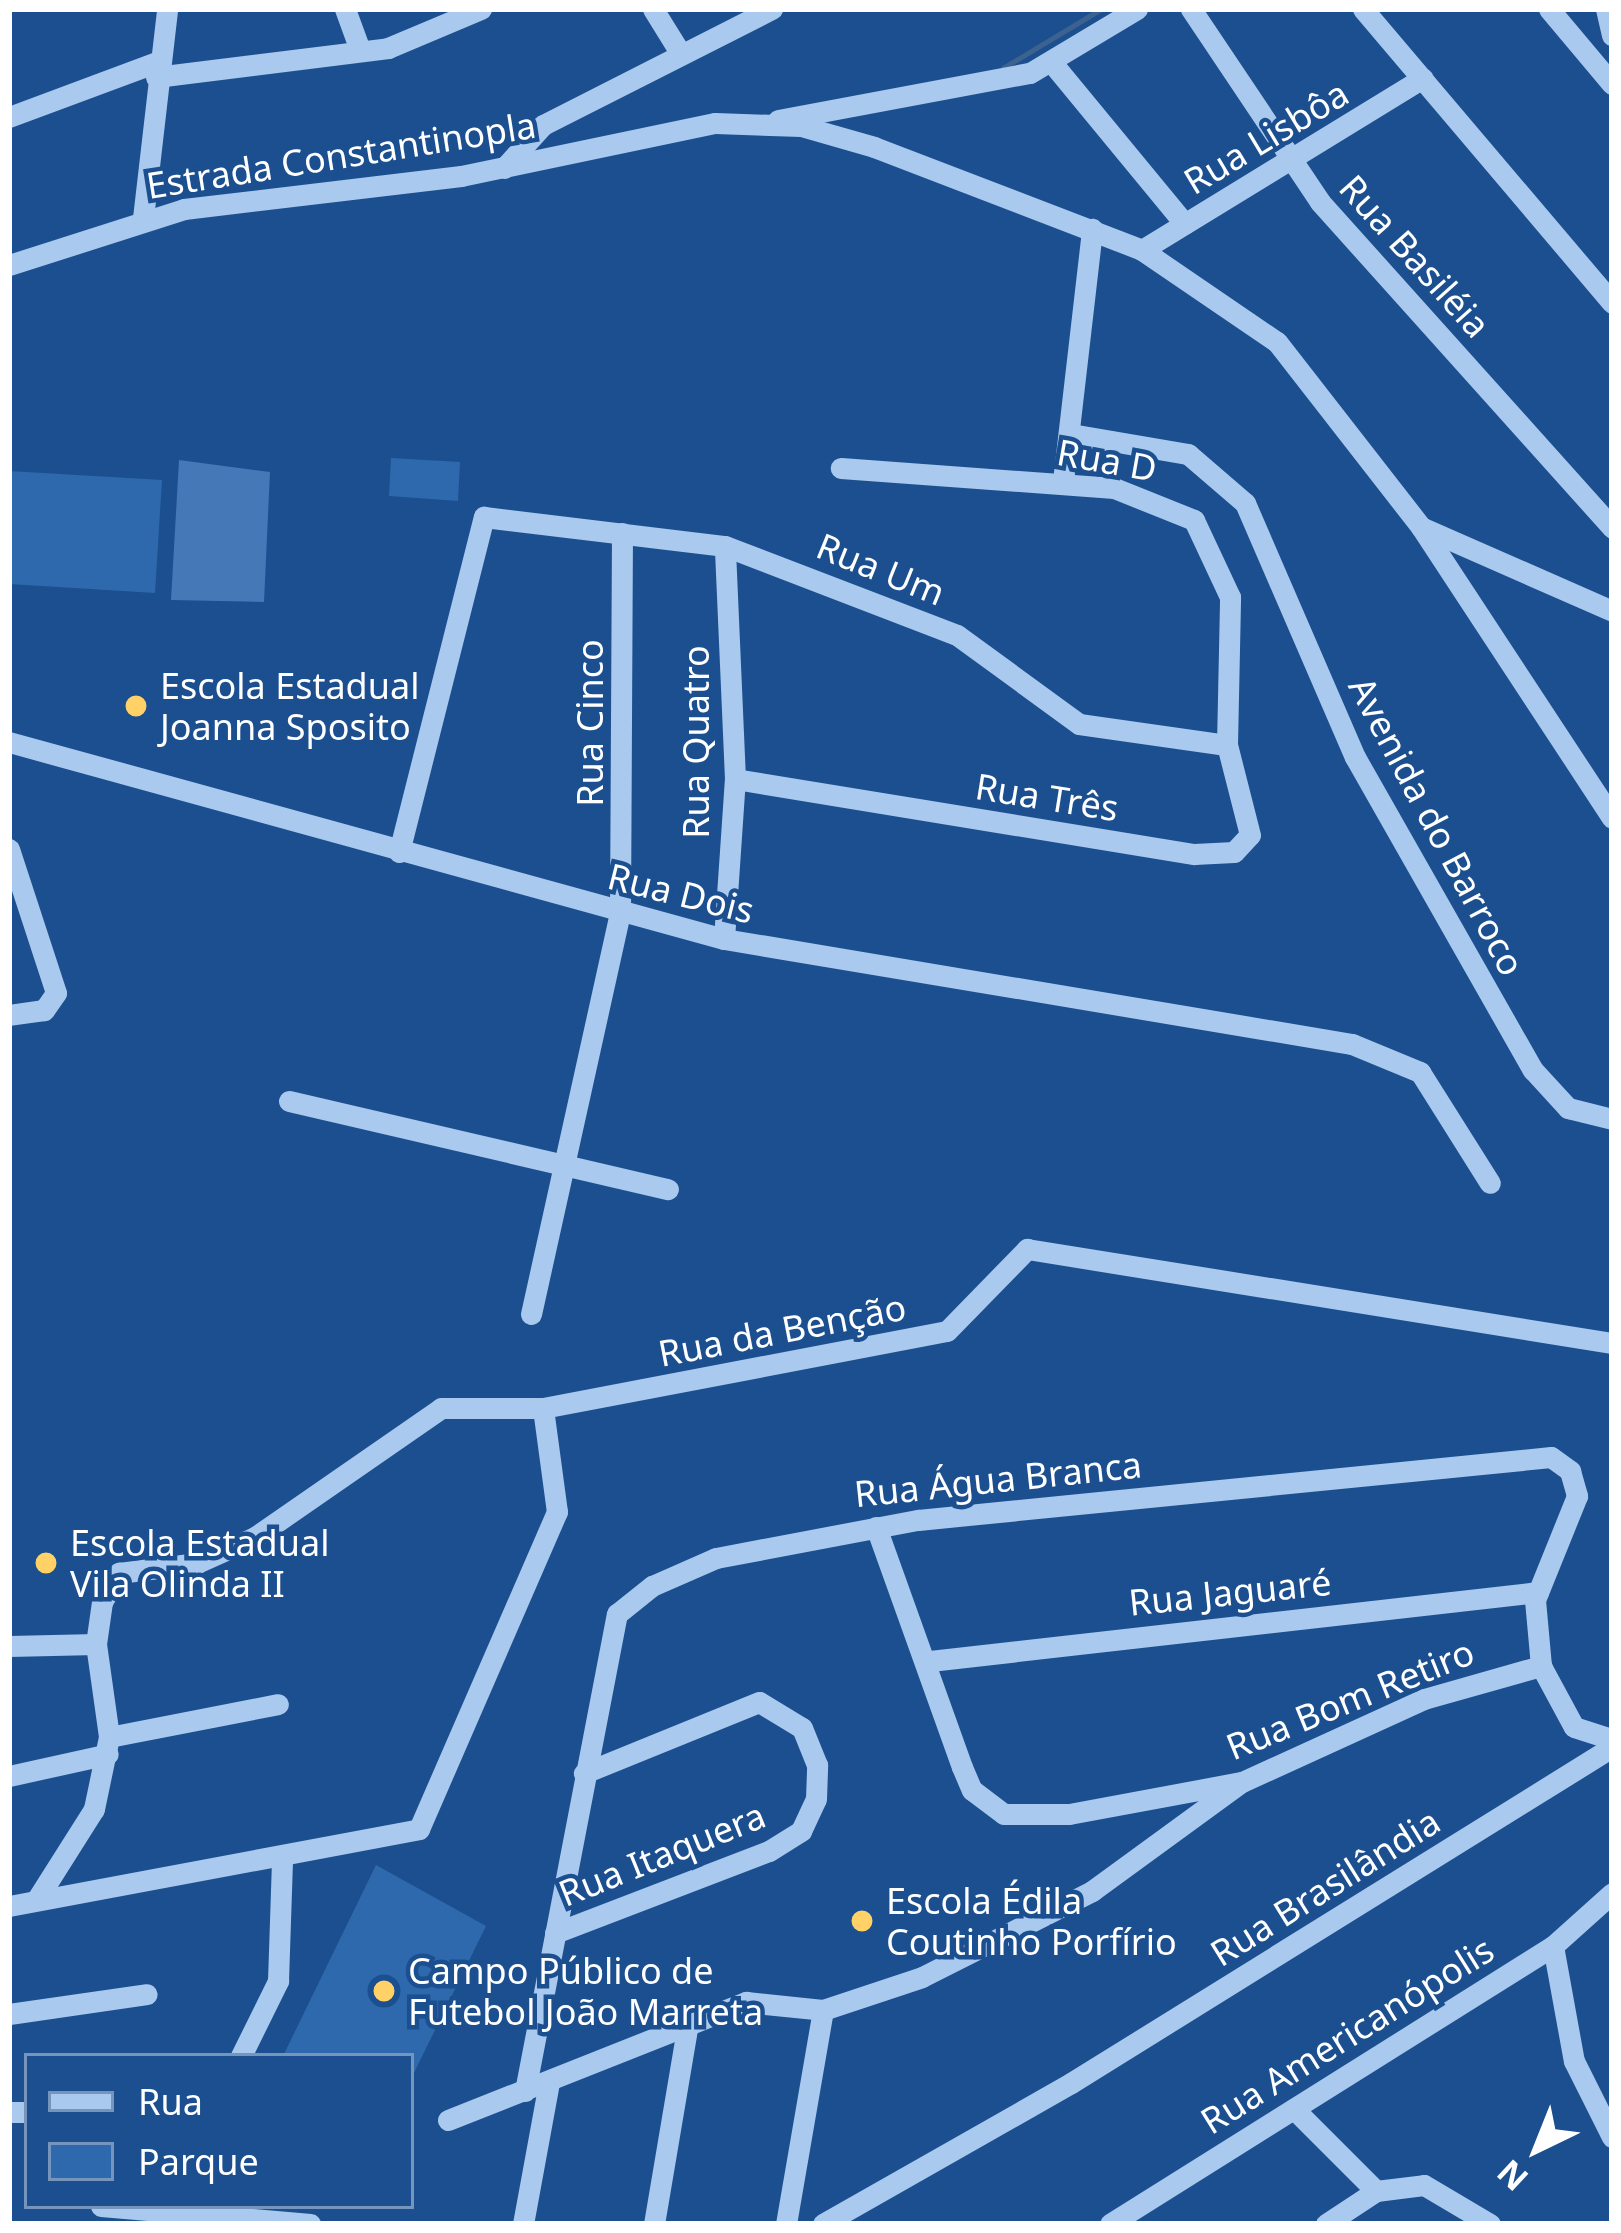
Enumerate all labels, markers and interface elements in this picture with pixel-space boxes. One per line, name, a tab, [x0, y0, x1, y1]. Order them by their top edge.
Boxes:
street label: Rua Lisbôa	[1176, 71, 1356, 203]
street label: Estrada Constantinopla	[143, 103, 539, 207]
street label: Rua Basiléia	[1331, 166, 1499, 346]
street label: Rua D	[1054, 430, 1160, 490]
street label: Rua Um	[811, 524, 951, 614]
street label: Rua Cinco	[568, 639, 612, 807]
street label: Rua Quatro	[674, 645, 718, 839]
place label: Escola Estadual Joanna Sposito	[160, 663, 419, 748]
street label: Avenida do Barroco	[1340, 669, 1534, 983]
marker: Escola Estadual Joanna Sposito	[123, 693, 149, 719]
street label: Rua Três	[972, 764, 1122, 830]
street label: Rua Dois	[604, 854, 758, 932]
street label: Rua da Benção	[655, 1285, 909, 1375]
street label: Rua Água Branca	[852, 1442, 1144, 1516]
place label: Escola Estadual Vila Olinda II	[70, 1520, 329, 1605]
marker: Escola Estadual Vila Olinda II	[33, 1550, 59, 1576]
street label: Rua Jaguaré	[1127, 1560, 1333, 1624]
street label: Rua Bom Retiro	[1220, 1630, 1480, 1768]
street label: Rua Itaquera	[553, 1793, 771, 1915]
street label: Rua Brasilândia	[1203, 1799, 1447, 1975]
place label: Escola Édila Coutinho Porfírio	[886, 1878, 1177, 1963]
marker: Escola Édila Coutinho Porfírio	[849, 1908, 875, 1934]
street label: Rua Americanópolis	[1193, 1928, 1501, 2142]
place label: Campo Público de Futebol João Marreta	[408, 1948, 763, 2033]
marker: Campo Público de Futebol João Marreta	[371, 1978, 397, 2004]
legend	[24, 2053, 414, 2209]
text: Rua	[138, 2077, 203, 2126]
north arrow	[1477, 2089, 1597, 2209]
text: Parque	[138, 2137, 259, 2186]
text: N	[1487, 2150, 1537, 2201]

